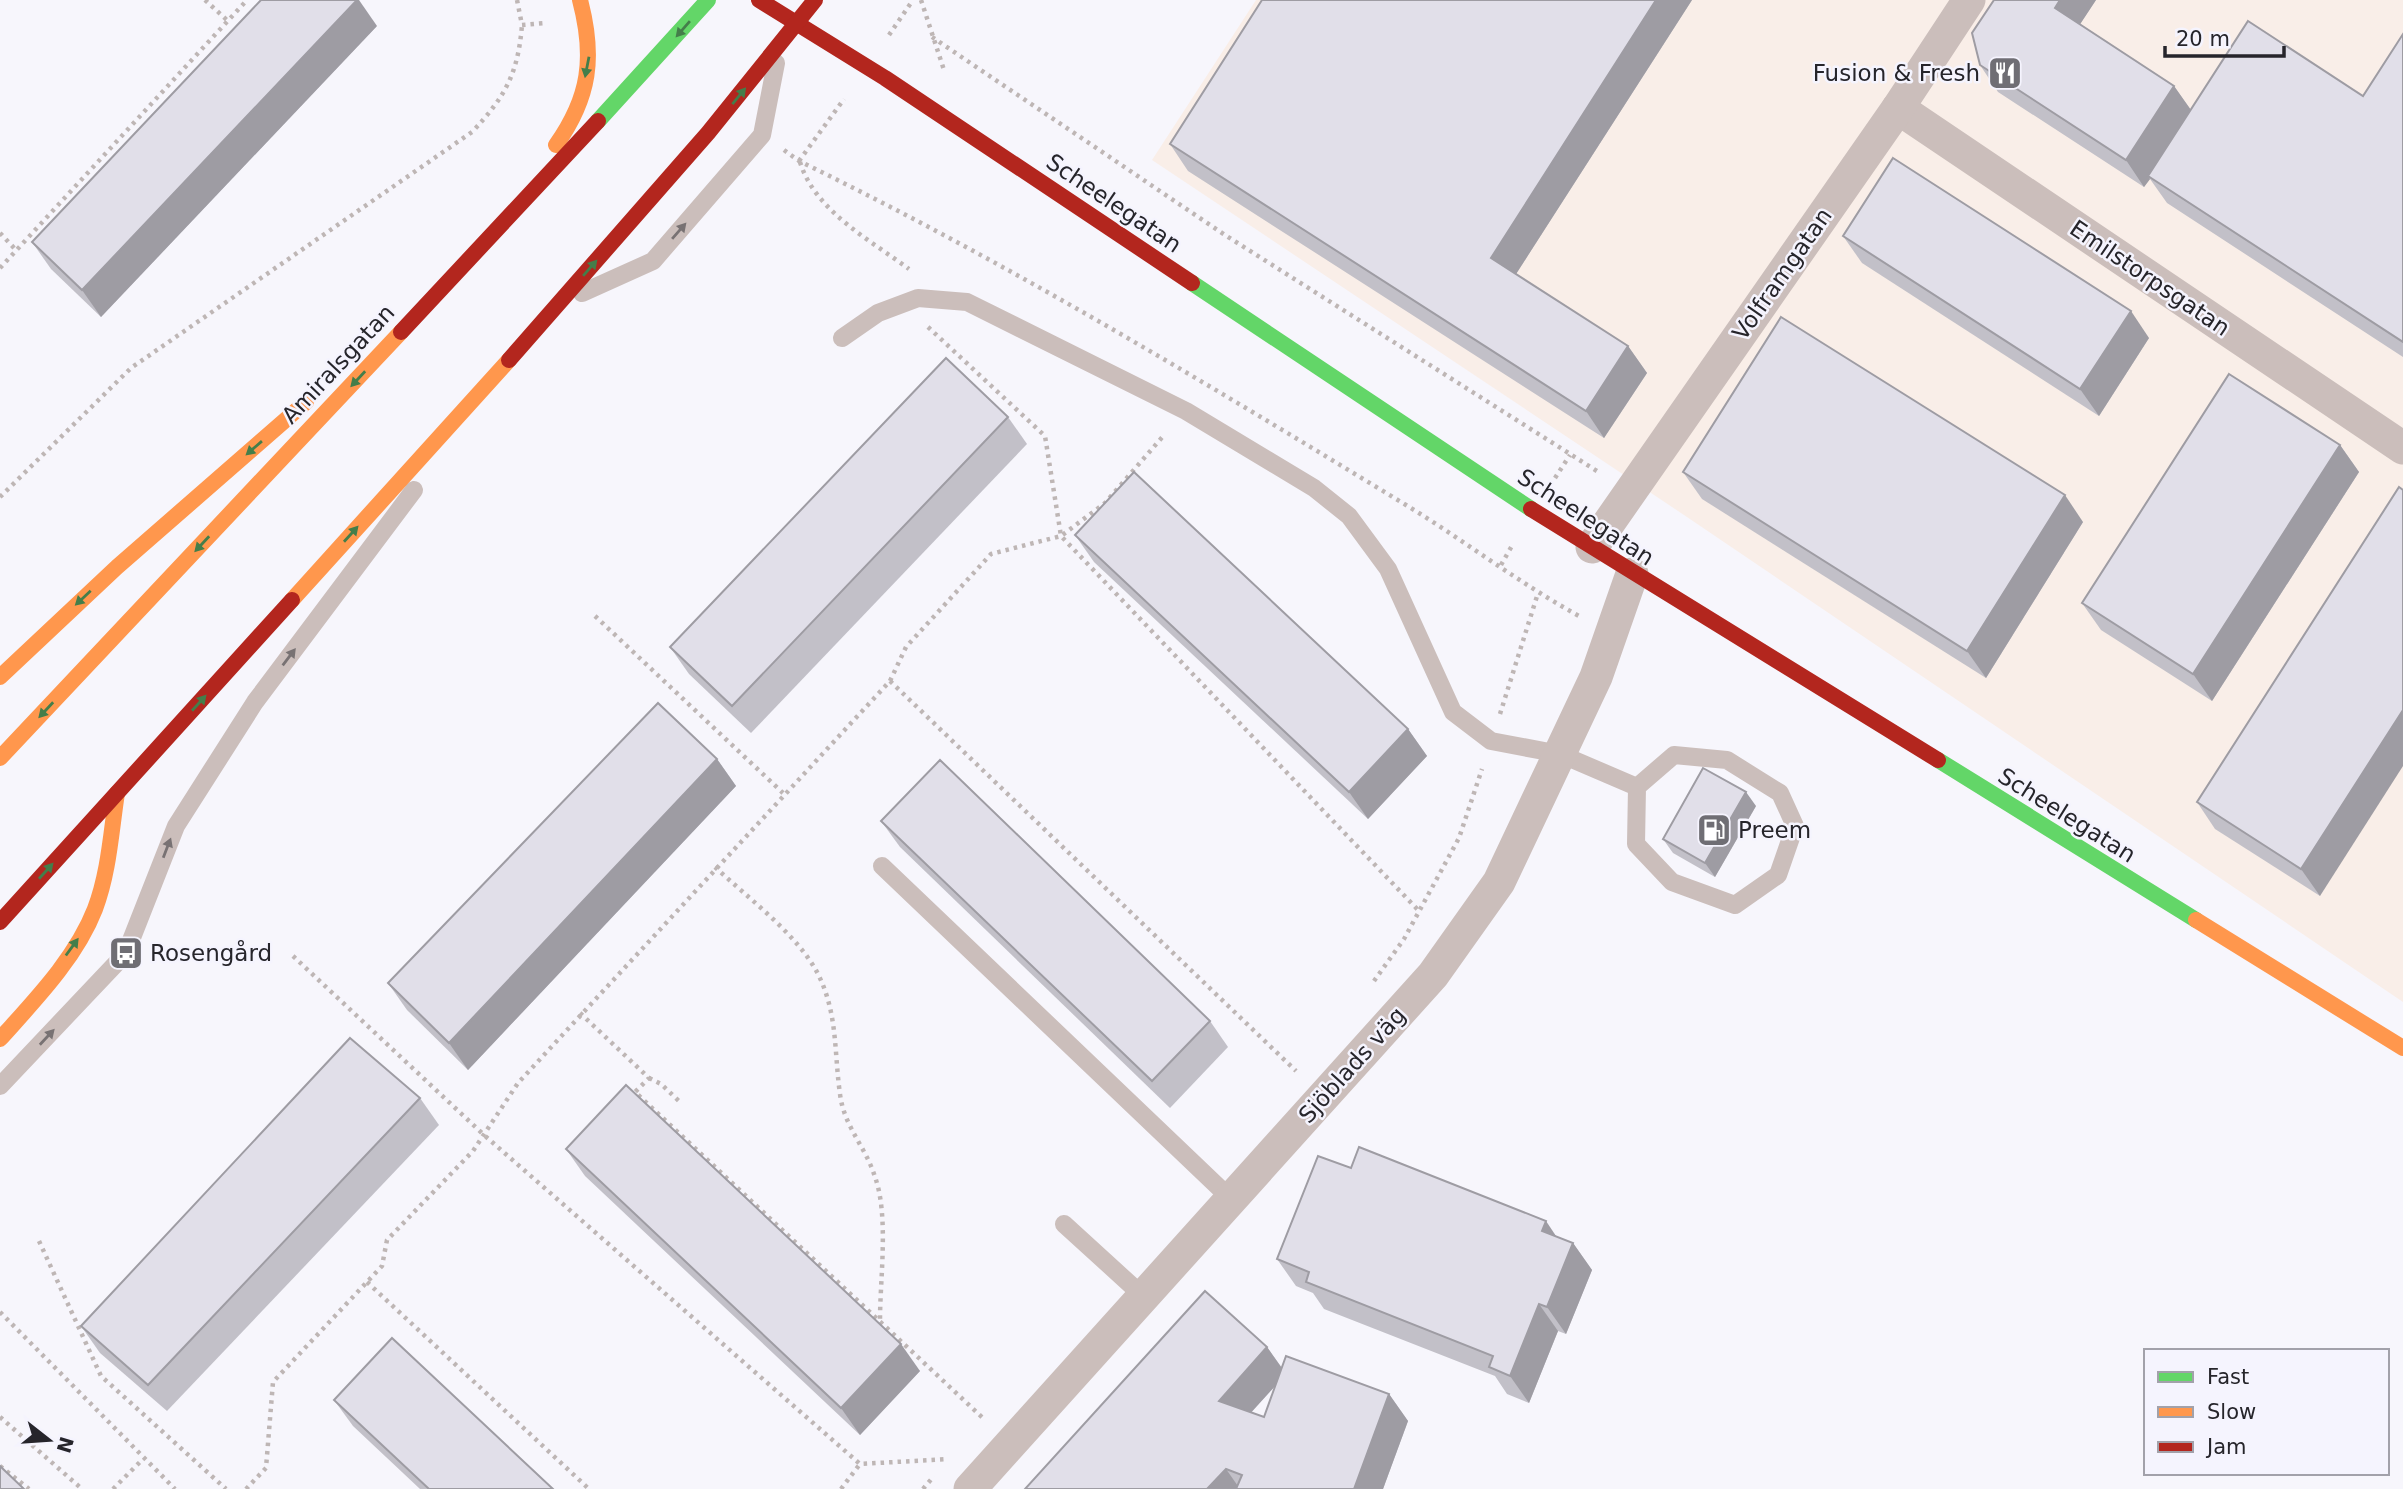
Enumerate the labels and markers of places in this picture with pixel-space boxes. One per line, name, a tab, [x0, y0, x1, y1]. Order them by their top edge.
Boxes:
restaurant icon: Fusion & Fresh	[1986, 54, 2024, 92]
place label: Fusion & Fresh	[1813, 60, 1980, 86]
fuel station icon: Preem	[1695, 811, 1733, 849]
place label: Preem	[1738, 817, 1811, 843]
bus stop icon: Rosengård	[107, 934, 145, 972]
place label: Rosengård	[150, 939, 272, 966]

